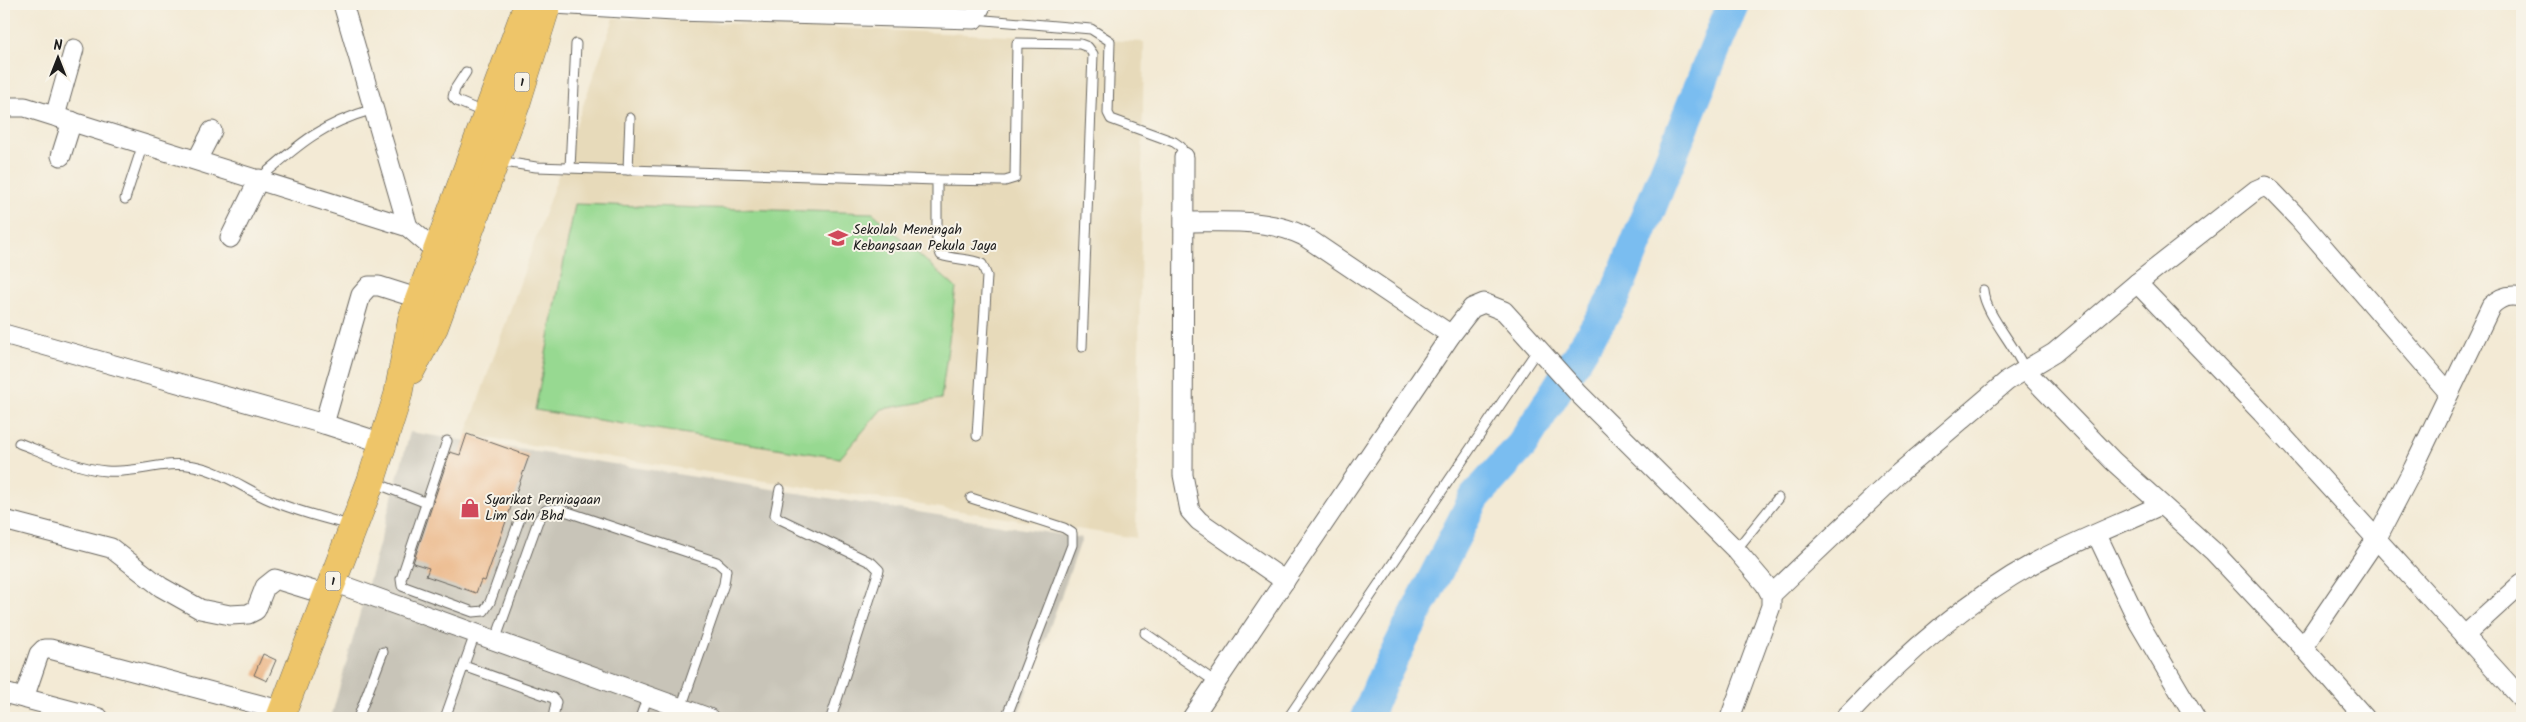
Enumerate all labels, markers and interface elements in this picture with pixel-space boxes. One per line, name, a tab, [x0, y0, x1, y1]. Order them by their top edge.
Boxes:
north arrow	[32, 32, 82, 82]
text: N	[54, 35, 63, 57]
road number: 1	[514, 72, 530, 91]
place label: Sekolah Menengah Kebangsaan Pekula Jaya	[853, 219, 997, 257]
school or university icon: Sekolah Menengah Kebangsaan Pekula Jaya	[827, 227, 849, 249]
place label: Syarikat Perniagaan Lim Sdn Bhd	[485, 489, 601, 527]
shop icon: Syarikat Perniagaan Lim Sdn Bhd	[459, 497, 481, 519]
road number: 1	[326, 572, 340, 590]

